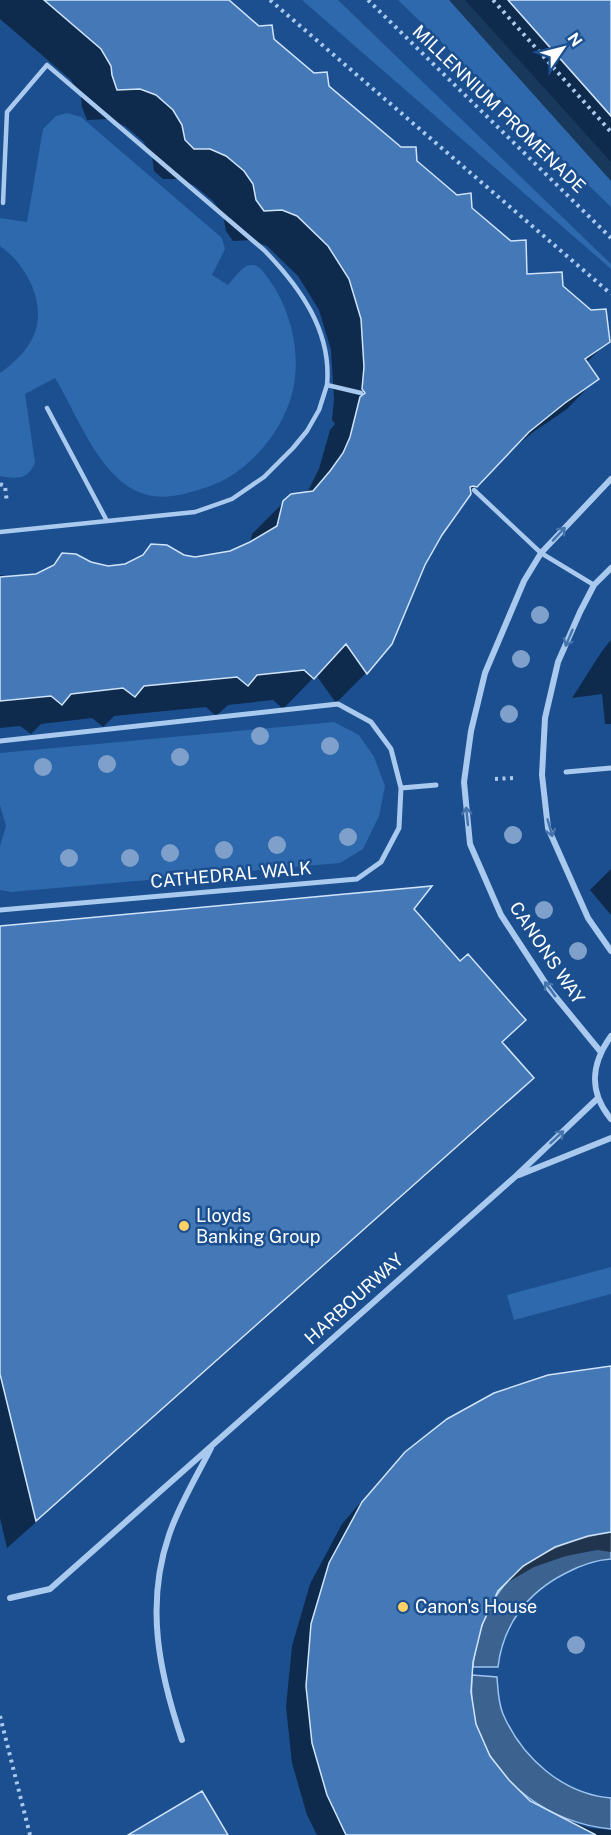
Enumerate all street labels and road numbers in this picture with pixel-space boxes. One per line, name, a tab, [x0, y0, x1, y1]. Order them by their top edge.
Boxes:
street label: MILLENNIUM PROMENADE	[408, 21, 590, 197]
street label: CATHEDRAL WALK	[150, 857, 312, 892]
street label: CANONS WAY	[505, 898, 589, 1008]
street label: HARBOURWAY	[300, 1249, 407, 1348]

